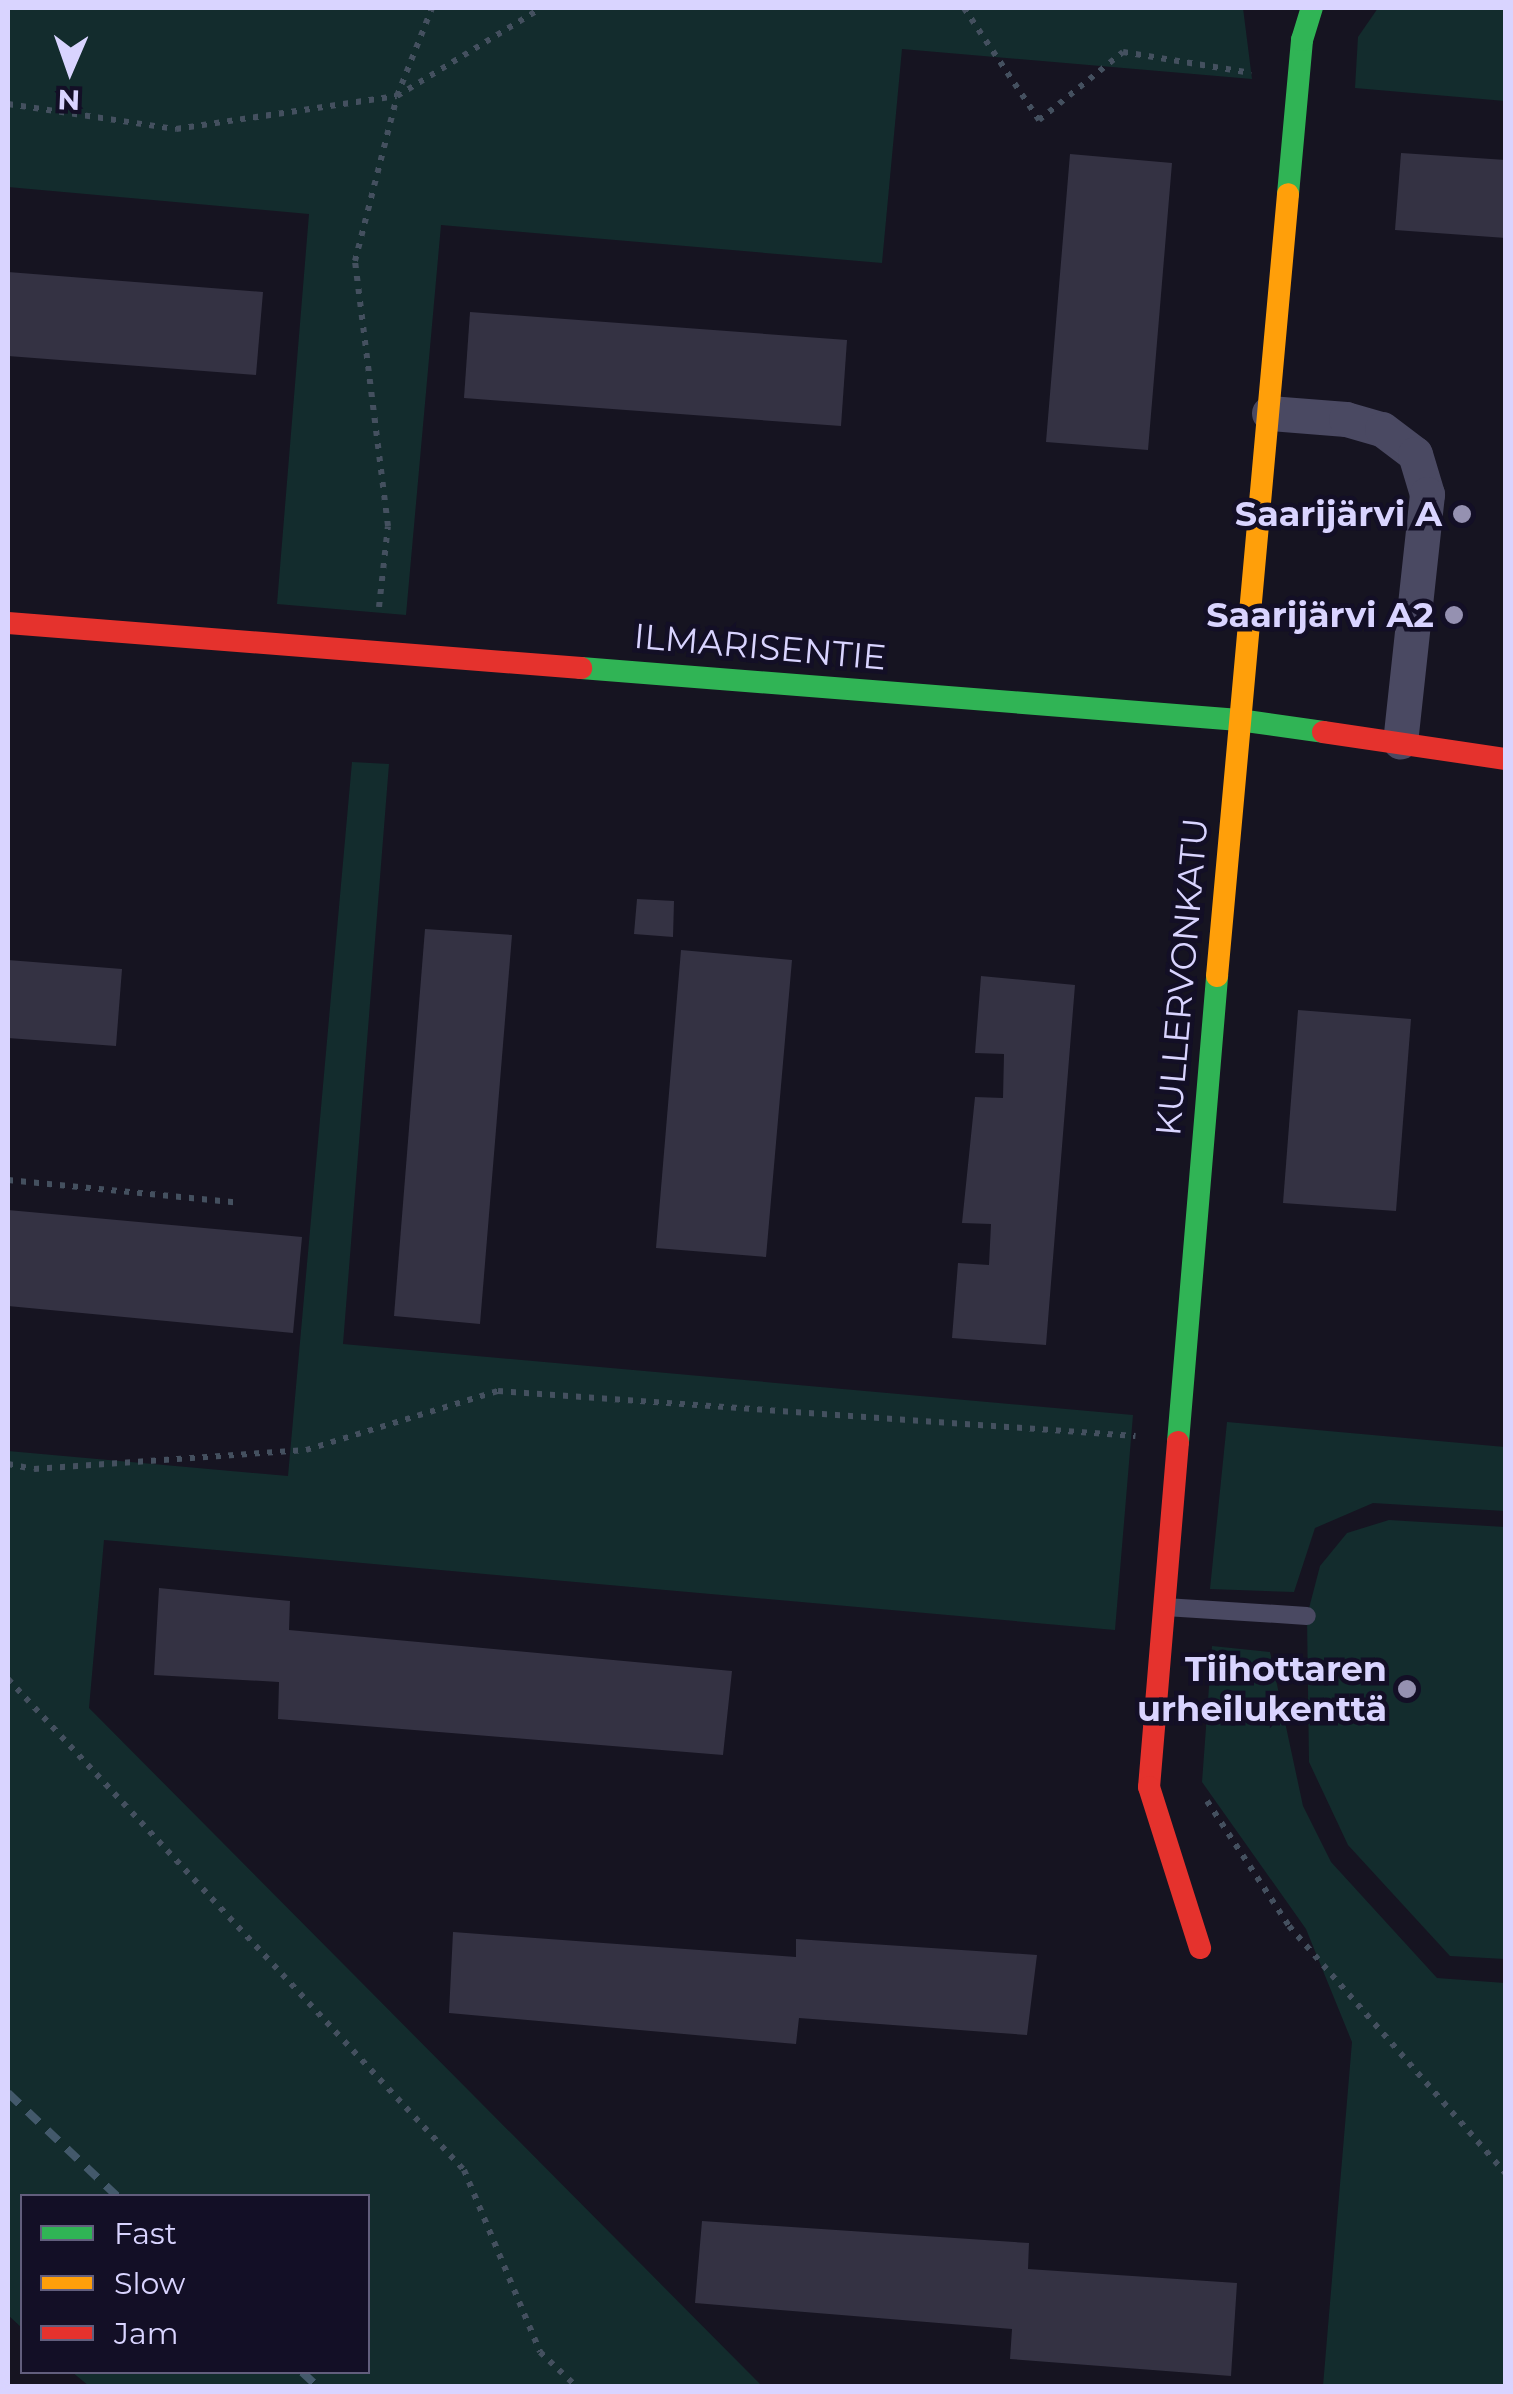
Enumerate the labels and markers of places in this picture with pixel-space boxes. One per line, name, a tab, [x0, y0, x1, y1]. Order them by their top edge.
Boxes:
place label: Saarijärvi A	[1235, 493, 1442, 535]
marker: Saarijärvi A	[1451, 503, 1473, 525]
place label: Saarijärvi A2	[1206, 594, 1434, 636]
marker: Saarijärvi A2	[1443, 604, 1465, 626]
place label: Tiihottaren urheilukenttä	[1137, 1648, 1387, 1730]
marker: Tiihottaren urheilukenttä	[1396, 1678, 1418, 1700]

